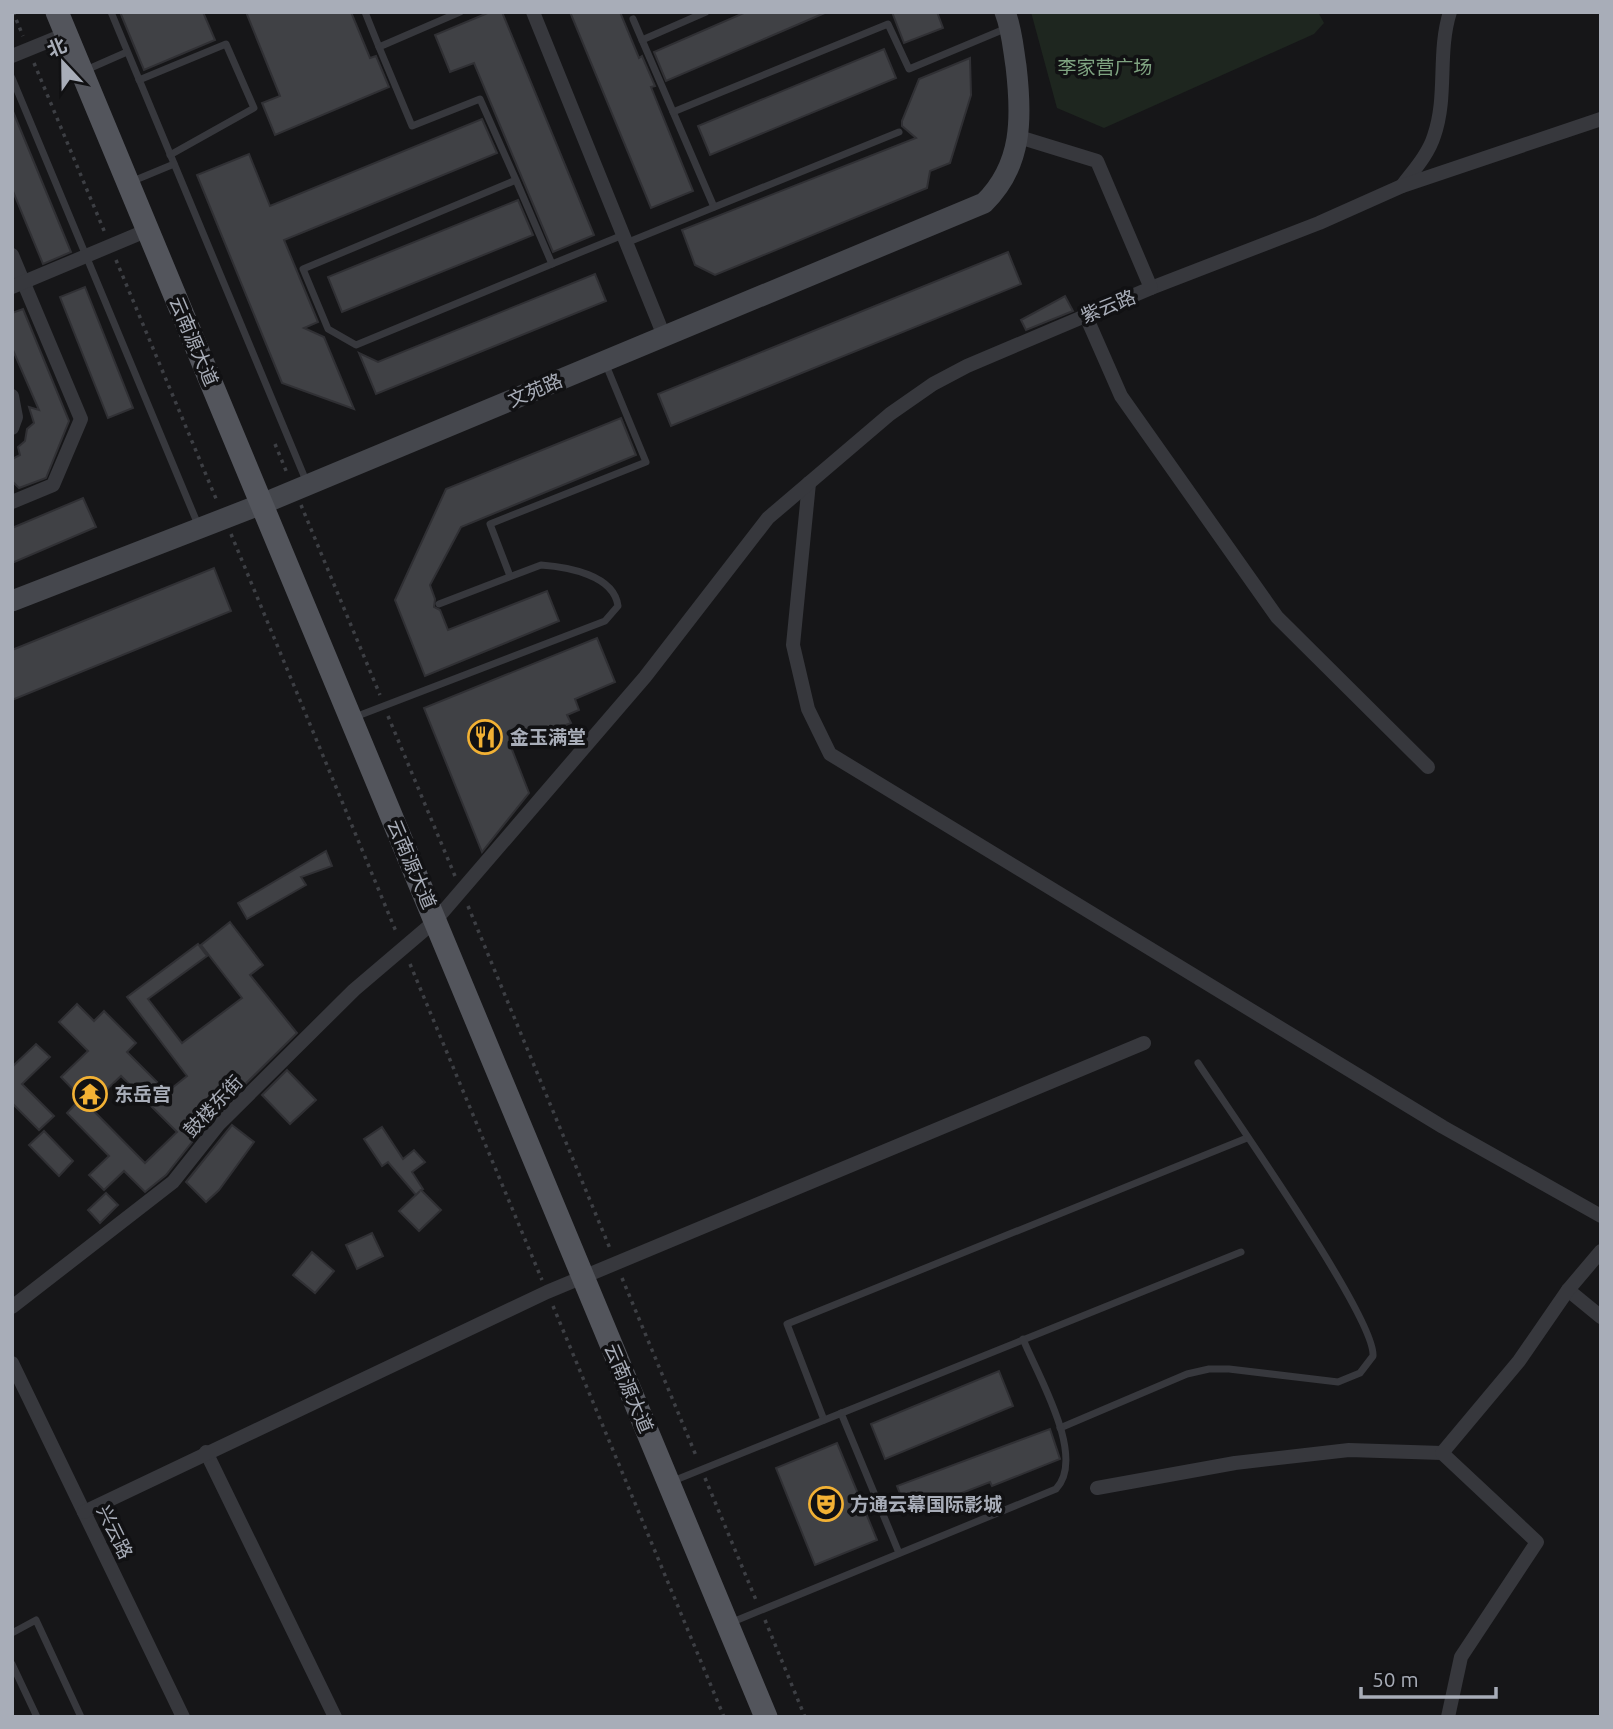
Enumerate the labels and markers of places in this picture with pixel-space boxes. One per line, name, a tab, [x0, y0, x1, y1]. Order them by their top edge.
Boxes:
restaurant icon: 金玉满堂	[466, 718, 504, 756]
place label: 金玉满堂	[510, 726, 586, 748]
temple icon: 东岳宫	[71, 1075, 109, 1113]
place label: 东岳宫	[114, 1083, 171, 1105]
theatre icon: 方通云幕国际影城	[807, 1485, 845, 1523]
place label: 方通云幕国际影城	[850, 1493, 1002, 1515]

